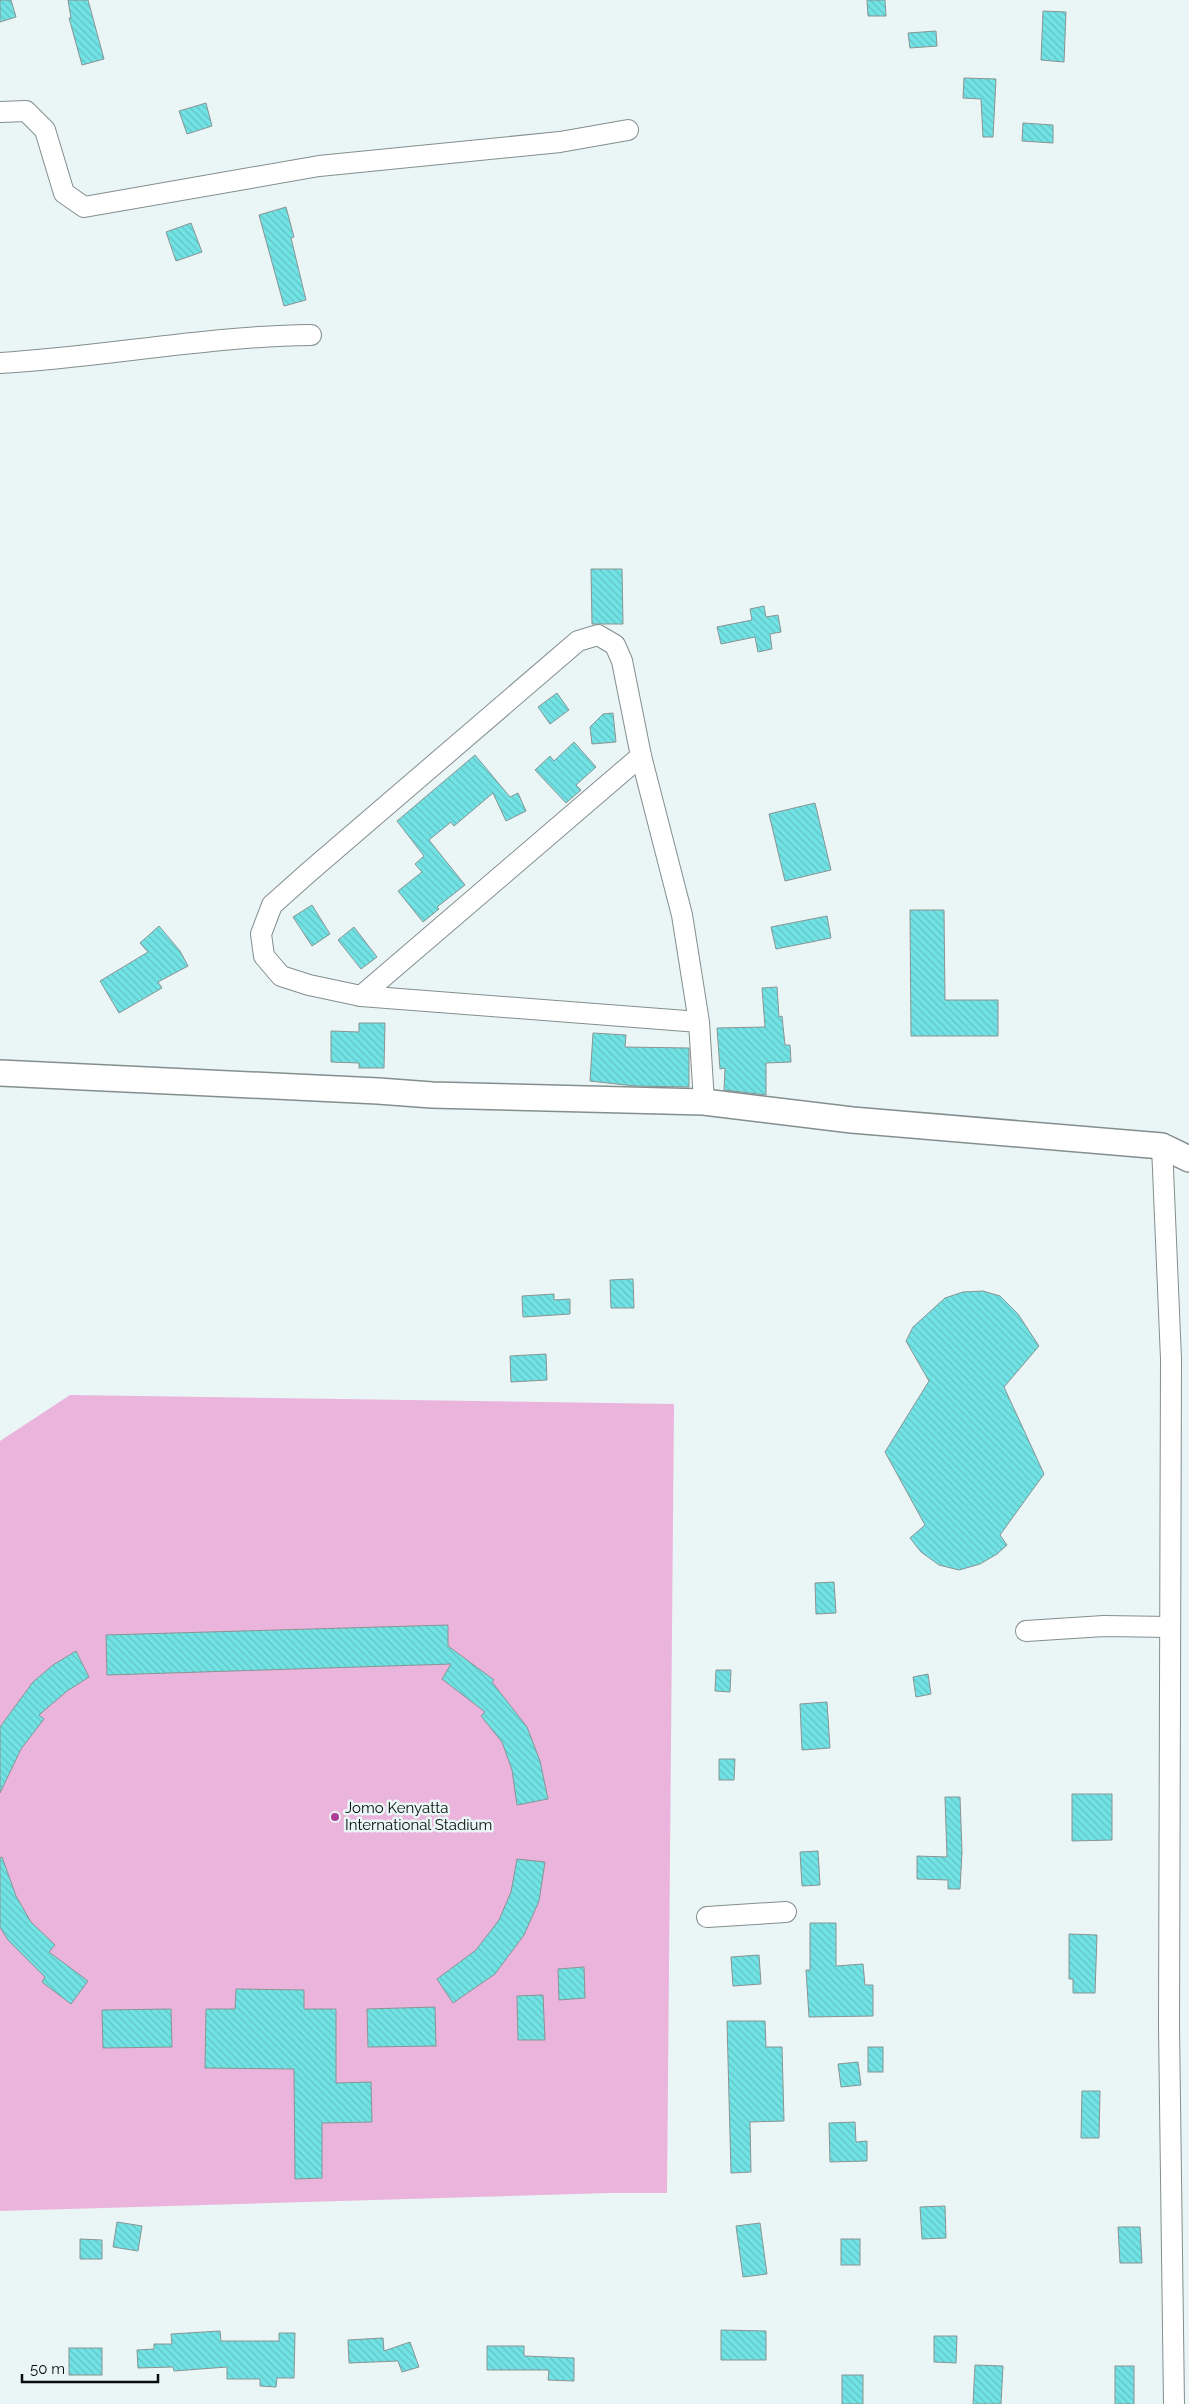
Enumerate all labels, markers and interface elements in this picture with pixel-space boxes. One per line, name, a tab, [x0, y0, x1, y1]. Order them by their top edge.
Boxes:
place label: Jomo Kenyatta International Stadium	[345, 1799, 492, 1834]
marker: Jomo Kenyatta International Stadium	[329, 1811, 341, 1823]
scale bar	[22, 2352, 159, 2384]
text: 50 m	[30, 2360, 65, 2378]

